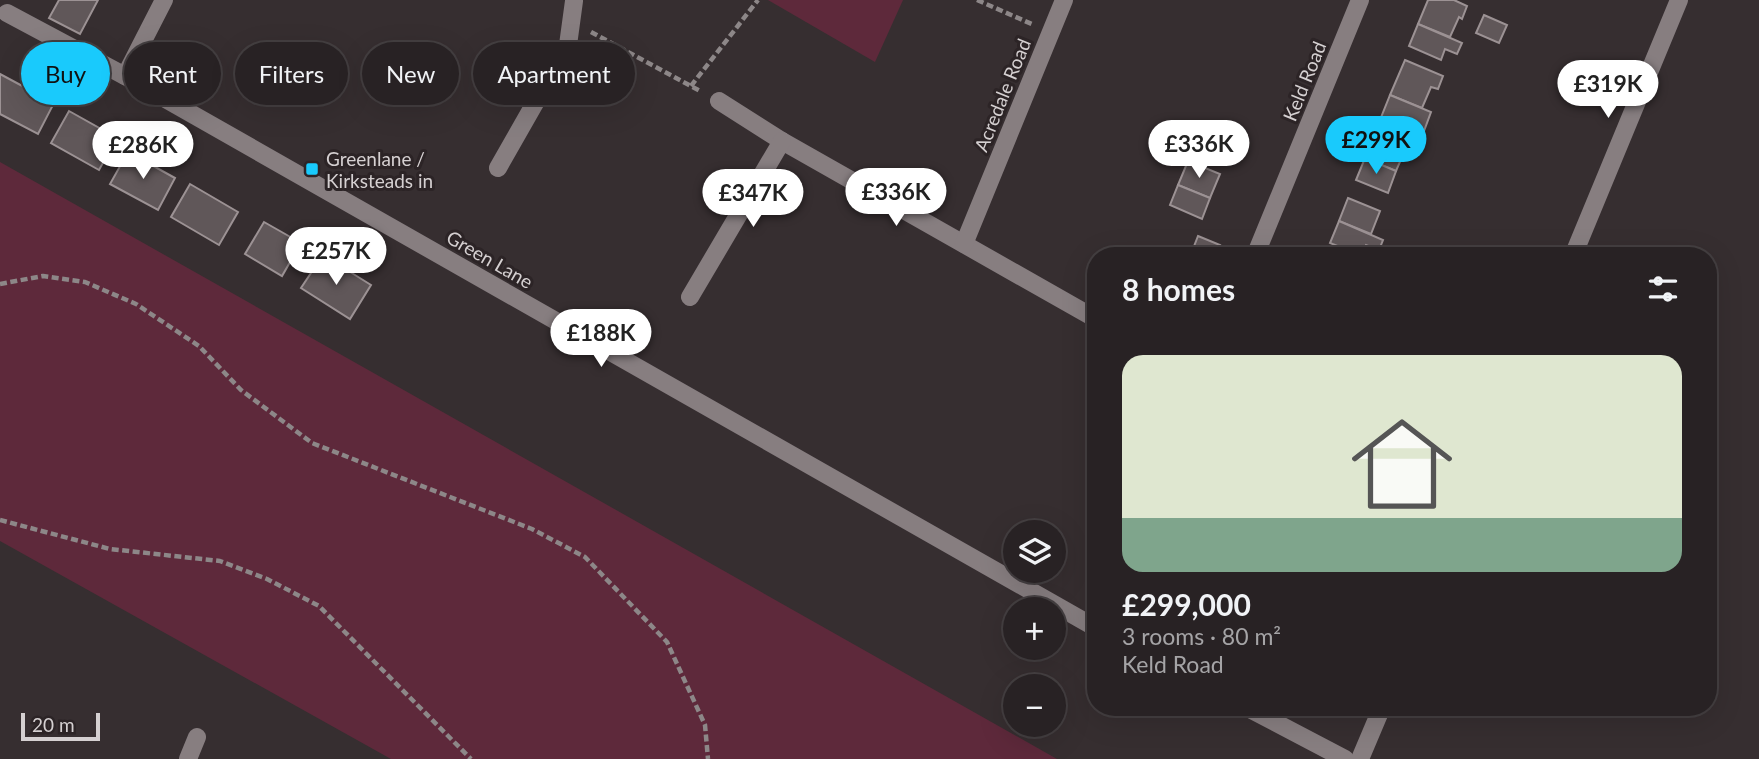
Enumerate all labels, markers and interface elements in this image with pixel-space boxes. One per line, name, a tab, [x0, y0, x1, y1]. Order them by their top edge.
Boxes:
street label: Acredale Road	[969, 35, 1035, 155]
street label: Keld Road	[1278, 38, 1330, 124]
chip: Buy	[21, 42, 110, 105]
chip: Rent	[124, 42, 221, 105]
chip: Filters	[235, 42, 348, 105]
chip: New	[362, 42, 459, 105]
chip: Apartment	[473, 42, 635, 105]
pin: £319K	[1559, 60, 1657, 120]
text: £319K	[1573, 69, 1643, 97]
pin: £299K	[1327, 116, 1425, 176]
pin: £336K	[1150, 120, 1248, 180]
pin: £286K	[94, 122, 192, 181]
text: £299K	[1341, 125, 1411, 153]
text: £336K	[1164, 129, 1234, 157]
text: £286K	[108, 130, 178, 158]
place label: Greenlane / Kirksteads in	[326, 147, 433, 192]
marker: Greenlane / Kirksteads in	[304, 161, 320, 177]
pin: £336K	[847, 168, 945, 228]
pin: £347K	[704, 170, 802, 229]
text: £336K	[861, 177, 931, 205]
text: £347K	[718, 178, 788, 206]
street label: Green Lane	[443, 225, 537, 293]
pin: £257K	[287, 228, 385, 287]
text: £257K	[301, 236, 371, 264]
icon: filters	[1644, 270, 1682, 308]
text: 8 homes	[1122, 271, 1235, 307]
pin: £188K	[552, 310, 650, 369]
text: £188K	[566, 318, 636, 346]
icon: home	[1339, 401, 1465, 527]
map controls	[1003, 520, 1066, 737]
button: layers	[1003, 520, 1066, 583]
text: £299,000	[1122, 586, 1251, 622]
button: +	[1003, 597, 1066, 660]
text: 3 rooms · 80 m²	[1122, 622, 1281, 650]
text: Keld Road	[1122, 650, 1224, 678]
button: −	[1003, 674, 1066, 737]
scale bar	[21, 710, 100, 742]
text: 20 m	[32, 713, 75, 736]

